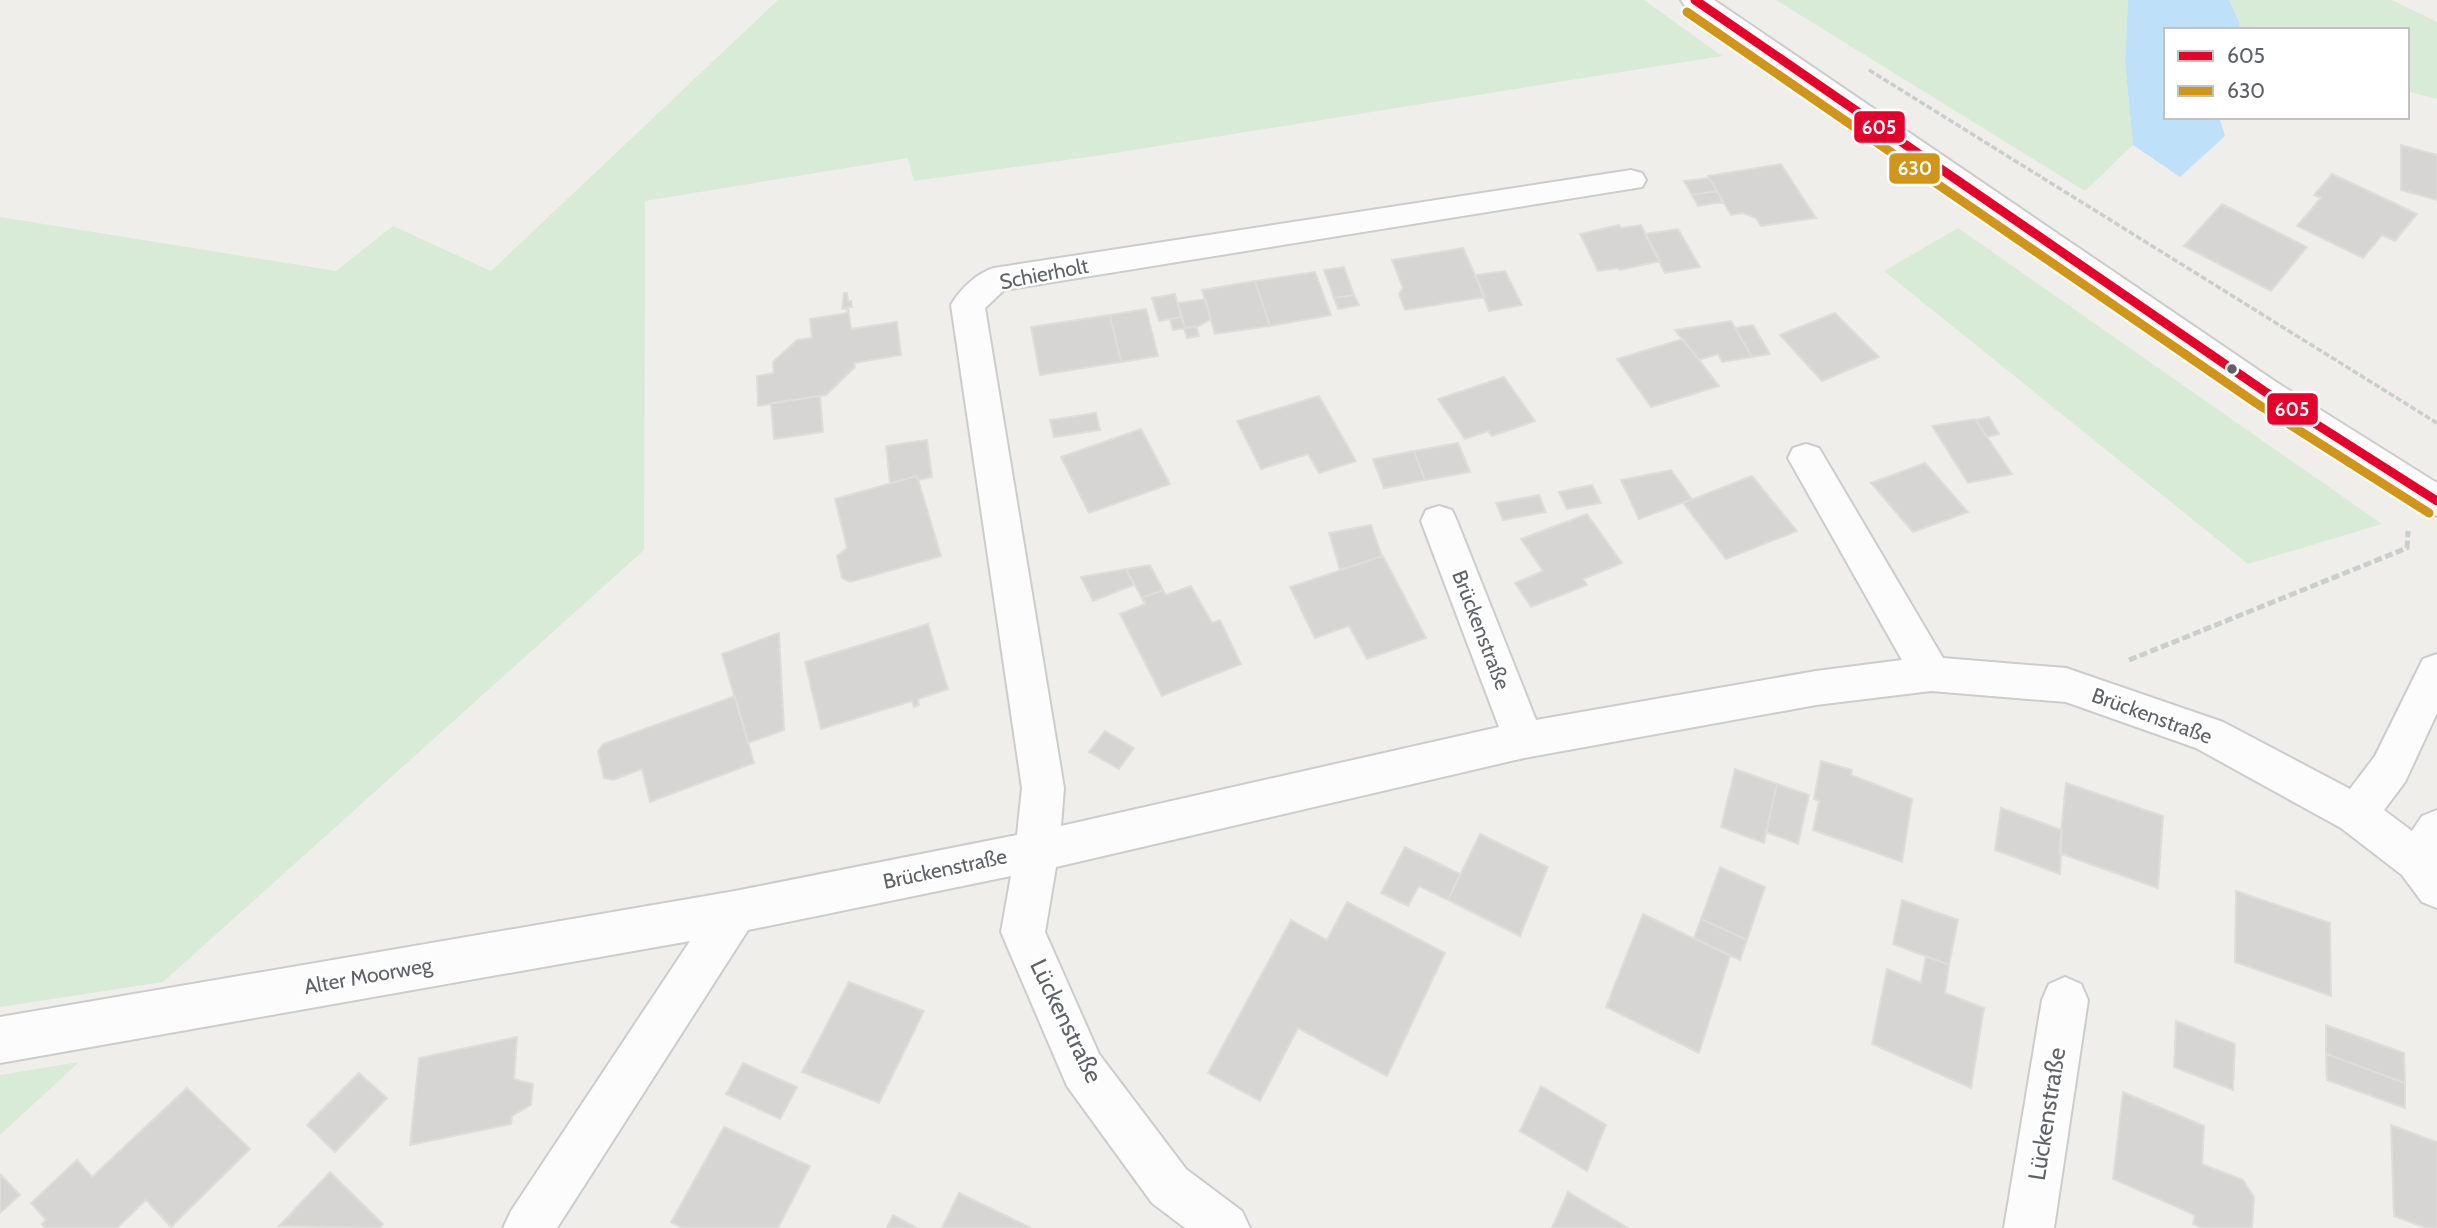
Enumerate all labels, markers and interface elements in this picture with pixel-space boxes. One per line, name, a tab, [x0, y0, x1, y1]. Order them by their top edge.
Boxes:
legend	[2164, 28, 2409, 119]
text: 605	[2227, 43, 2265, 68]
text: 630	[2227, 78, 2265, 103]
line badge: 605	[1853, 110, 1906, 144]
text: 605	[1862, 116, 1896, 139]
line badge: 630	[1888, 152, 1941, 185]
text: 630	[1898, 157, 1932, 180]
street label: Schierholt	[997, 253, 1090, 294]
unlabelled marker	[2225, 362, 2239, 376]
line badge: 605	[2266, 392, 2319, 426]
text: 605	[2275, 398, 2309, 421]
street label: Brückenstraße	[1447, 566, 1516, 693]
street label: Brückenstraße	[2089, 682, 2216, 749]
street label: Brückenstraße	[881, 843, 1009, 894]
street label: Alter Moorweg	[302, 952, 434, 999]
street label: Lückenstraße	[1024, 954, 1109, 1087]
street label: Lückenstraße	[2022, 1045, 2071, 1182]

